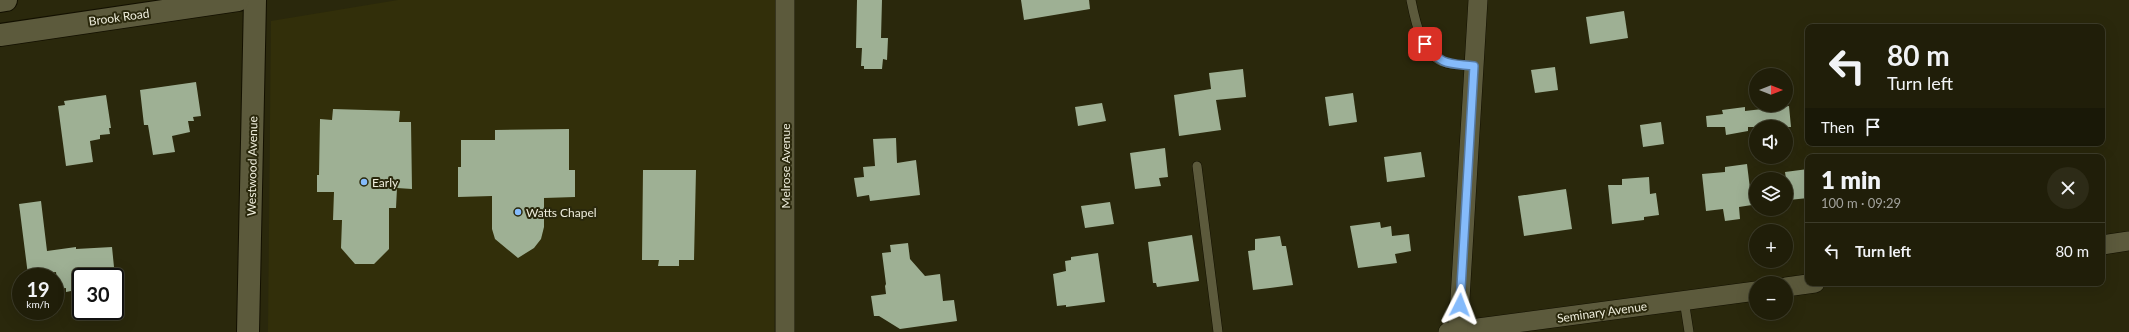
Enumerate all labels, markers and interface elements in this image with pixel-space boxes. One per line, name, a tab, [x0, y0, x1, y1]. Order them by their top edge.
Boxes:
street label: Brook Road	[88, 5, 150, 29]
pin	[1408, 27, 1442, 61]
icon: arrive	[1414, 33, 1436, 55]
text: 80 m	[1887, 38, 1950, 72]
icon: left	[1821, 40, 1873, 92]
north arrow	[1749, 68, 1793, 112]
map controls	[1749, 68, 1793, 320]
text: Turn left	[1887, 72, 1953, 94]
street label: Westwood Avenue	[244, 116, 260, 216]
icon: arrive	[1862, 116, 1884, 138]
text: Then	[1821, 118, 1854, 136]
button: sound	[1749, 120, 1793, 164]
street label: Melrose Avenue	[778, 124, 793, 208]
text: 1 min	[1821, 165, 1881, 194]
button: close	[2047, 167, 2089, 209]
button: layers	[1749, 172, 1793, 216]
place label: Early	[372, 175, 399, 190]
marker: Early	[359, 177, 369, 187]
text: 100 m · 09:29	[1821, 195, 1901, 211]
place label: Watts Chapel	[526, 205, 597, 220]
marker: Watts Chapel	[513, 207, 523, 217]
button: +	[1749, 224, 1793, 268]
icon: left	[1821, 240, 1843, 262]
text: Turn left	[1855, 242, 1911, 260]
text: 80 m	[2055, 242, 2089, 260]
speed limit sign: 30	[72, 268, 124, 320]
button: −	[1749, 276, 1793, 320]
text: 19	[26, 277, 50, 301]
position arrow	[1439, 284, 1481, 326]
text: km/h	[26, 298, 50, 310]
street label: Seminary Avenue	[1556, 298, 1648, 326]

